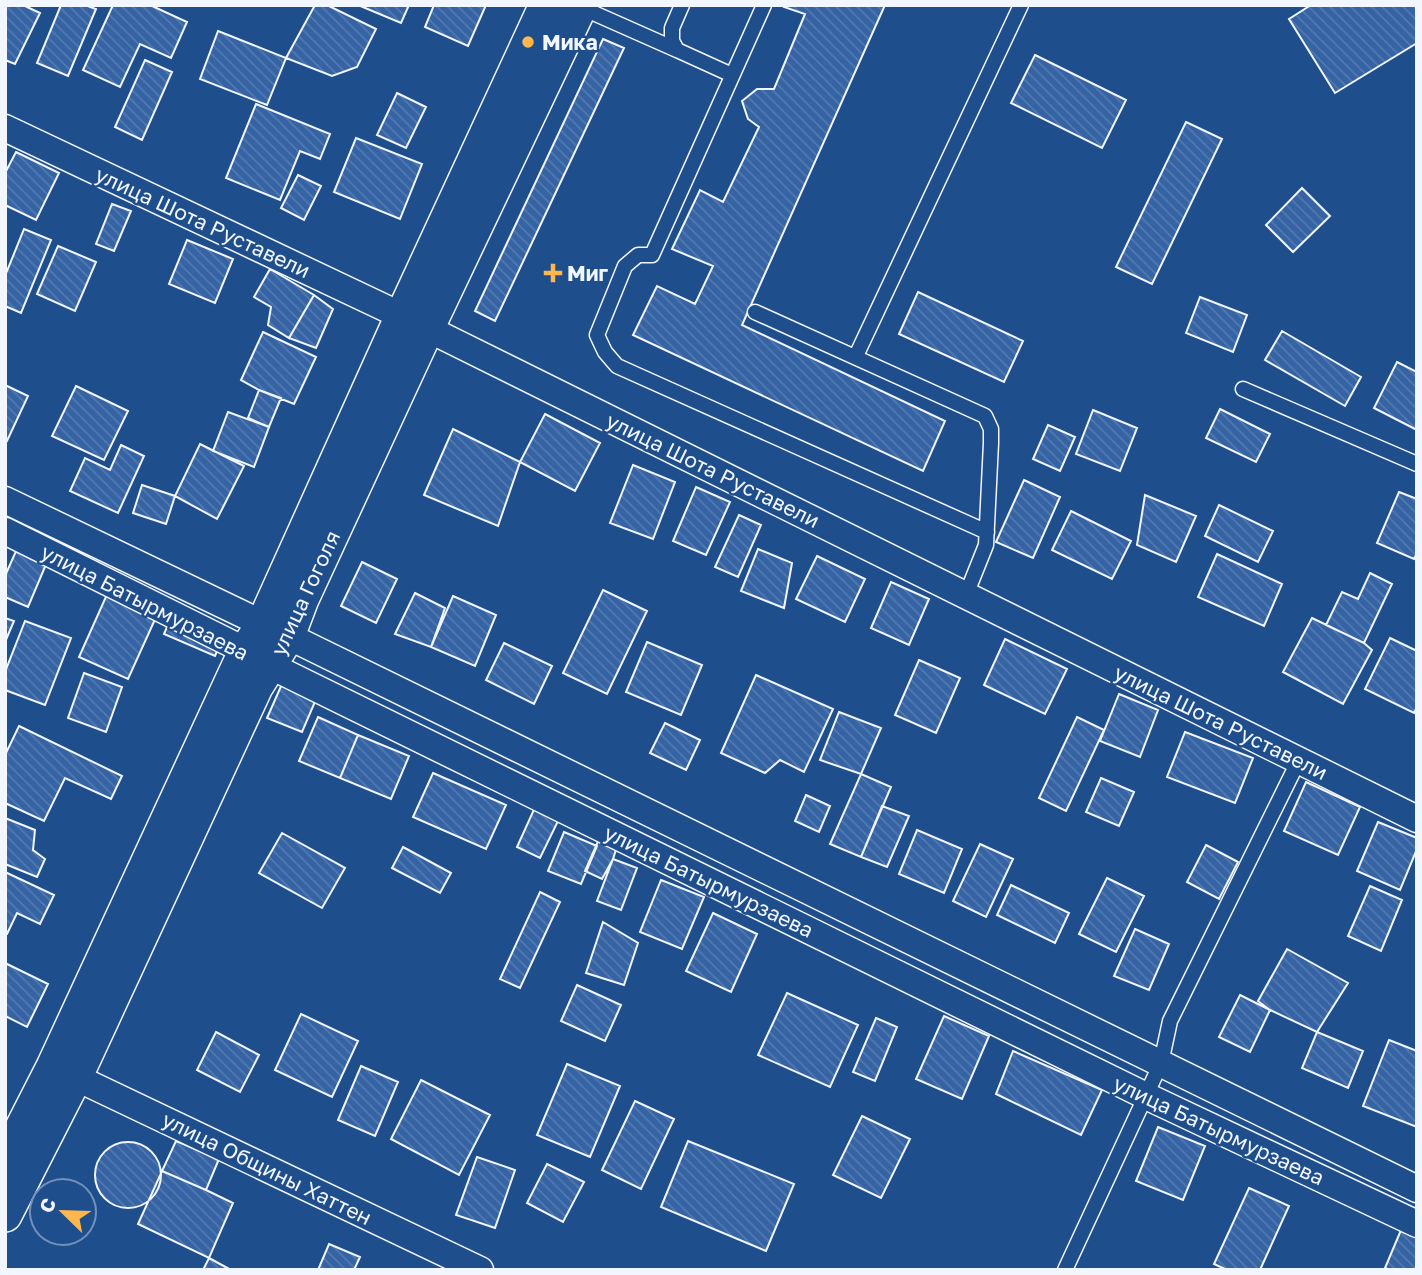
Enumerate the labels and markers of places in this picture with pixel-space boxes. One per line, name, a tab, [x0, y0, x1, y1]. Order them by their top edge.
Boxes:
place label: Мика	[542, 29, 598, 55]
marker: Мика	[520, 34, 536, 50]
place label: Миг	[567, 260, 608, 286]
marker: Миг	[545, 265, 561, 281]

